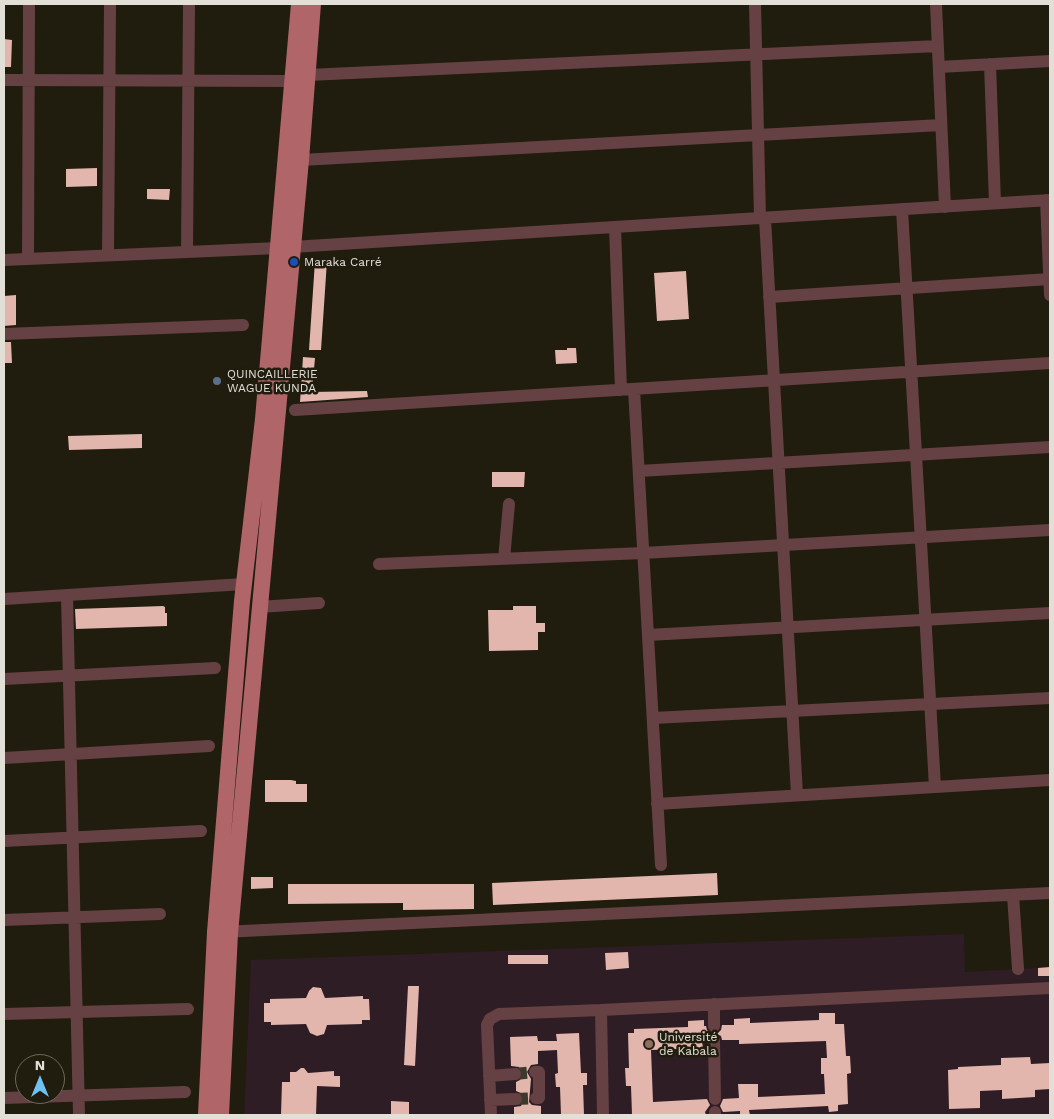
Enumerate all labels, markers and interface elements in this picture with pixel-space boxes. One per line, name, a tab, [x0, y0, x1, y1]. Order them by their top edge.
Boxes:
place label: Maraka Carré	[304, 255, 382, 269]
marker: Maraka Carré	[288, 256, 300, 268]
place label: QUINCAILLERIE WAGUE KUNDA	[227, 367, 318, 395]
marker: QUINCAILLERIE WAGUE KUNDA	[211, 375, 223, 387]
place label: Université de Kabala	[659, 1030, 717, 1058]
marker: Université de Kabala	[643, 1038, 655, 1050]
north arrow	[15, 1054, 65, 1104]
text: N	[35, 1057, 45, 1073]

